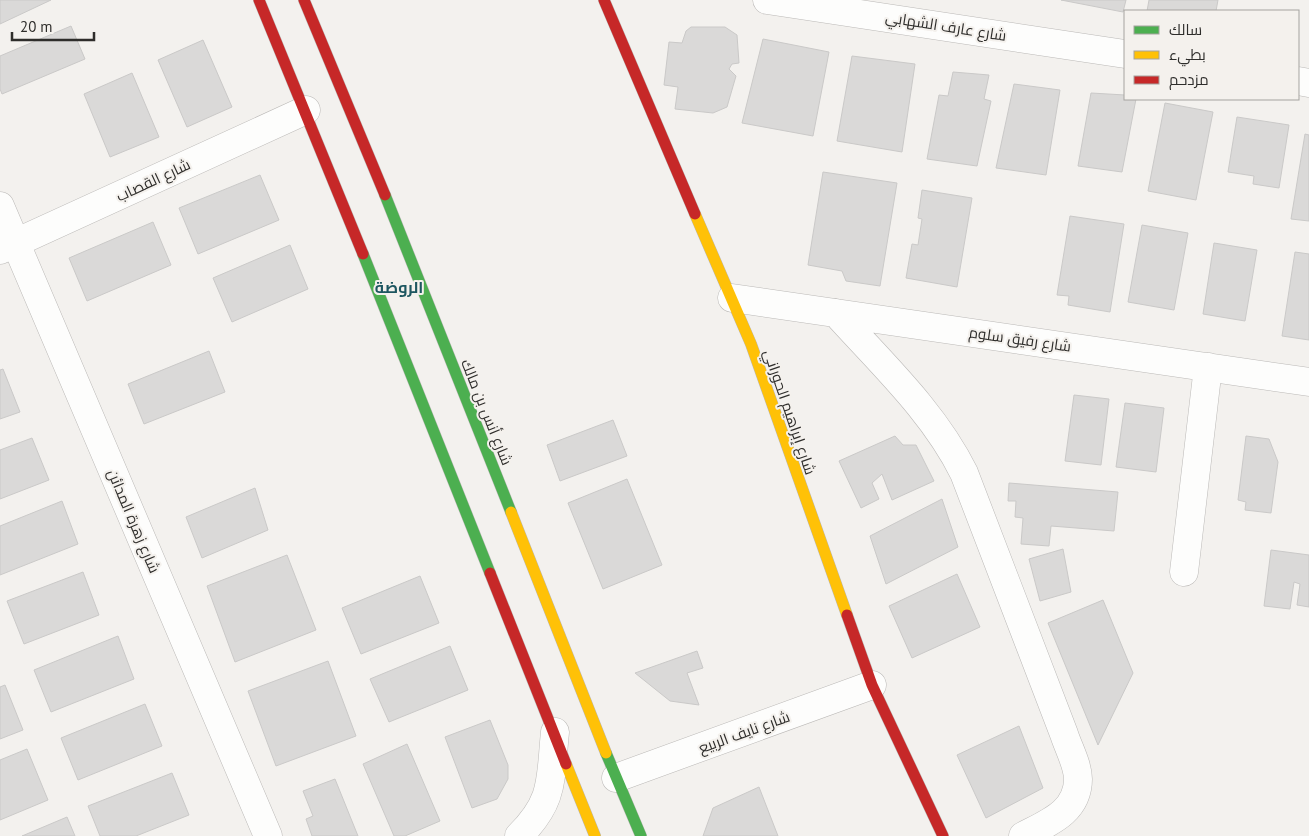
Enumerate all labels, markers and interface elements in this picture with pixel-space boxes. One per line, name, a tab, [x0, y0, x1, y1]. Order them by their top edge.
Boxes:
street label: شارع عارف الشهابي	[884, 7, 1008, 48]
scale bar	[12, 10, 95, 42]
legend	[1124, 10, 1299, 100]
text: 20 m	[20, 17, 53, 36]
text: سالك	[1169, 20, 1202, 39]
text: بطيء	[1169, 45, 1206, 67]
text: مزدحم	[1169, 70, 1209, 90]
street label: شارع القصاب	[113, 155, 194, 207]
district label: الروضة	[375, 277, 423, 297]
street label: شارع رفيق سلوم	[967, 322, 1072, 358]
street label: شارع إبراهيم الحوراني	[757, 347, 820, 478]
street label: شارع أنس بن مالك	[455, 356, 517, 469]
street label: شارع زهرة المدائن	[102, 466, 164, 577]
street label: شارع نايف الربيع	[696, 707, 793, 759]

